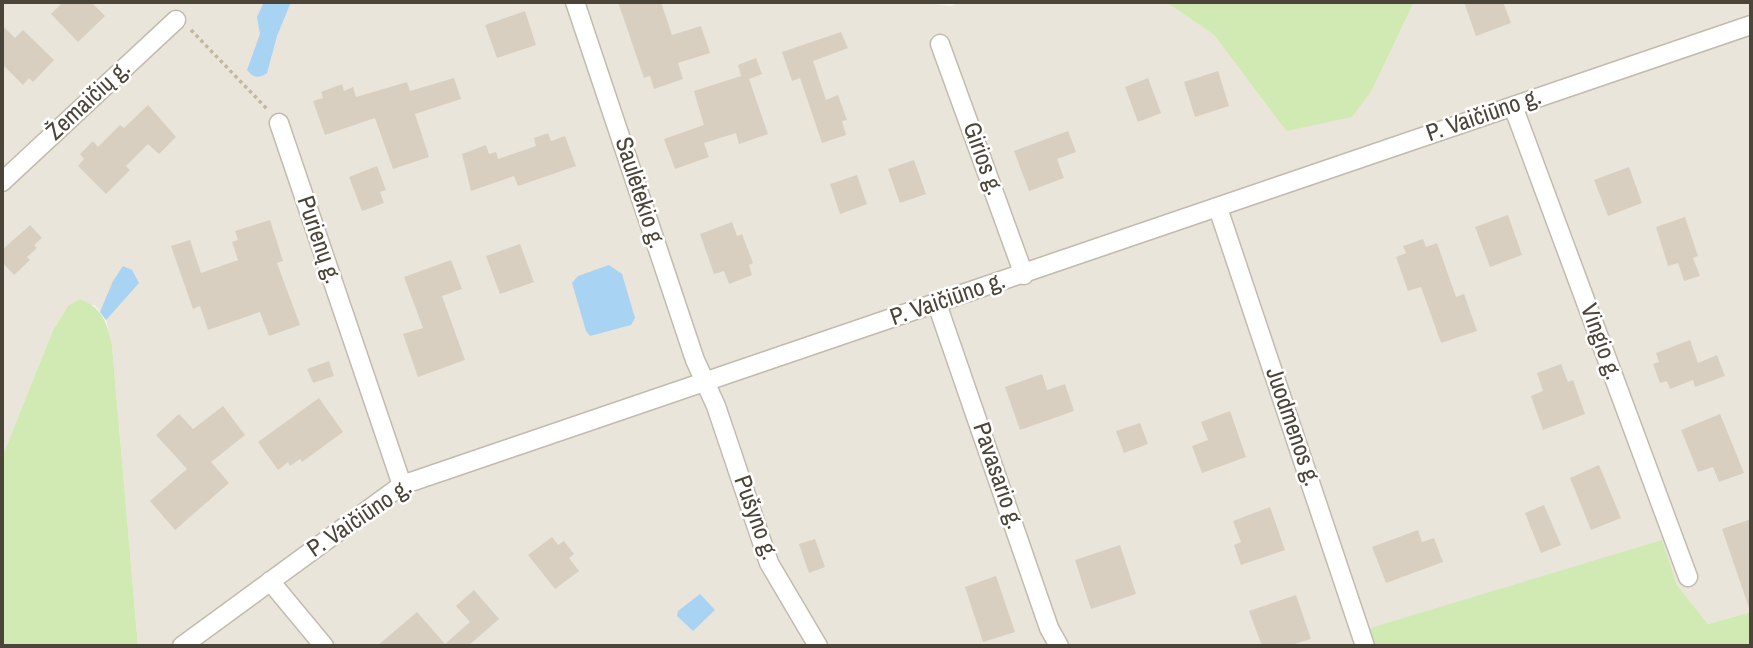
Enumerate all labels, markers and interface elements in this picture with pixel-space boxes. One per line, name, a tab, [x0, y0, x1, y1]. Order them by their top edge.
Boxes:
street label: Žemaičių g.	[41, 55, 137, 147]
street label: P. Vaičiūno g.	[1423, 83, 1545, 149]
street label: Girios g.	[956, 119, 1008, 199]
street label: Saulėtekio g.	[608, 134, 670, 252]
street label: Purienų g.	[290, 192, 346, 288]
street label: P. Vaičiūno g.	[887, 267, 1009, 333]
street label: Vingio g.	[1573, 300, 1627, 384]
street label: Juodmenos g.	[1258, 364, 1326, 490]
street label: Pavasario g.	[965, 419, 1029, 533]
street label: Pušyno g.	[727, 472, 783, 564]
street label: P. Vaičiūno g.	[302, 474, 418, 564]

